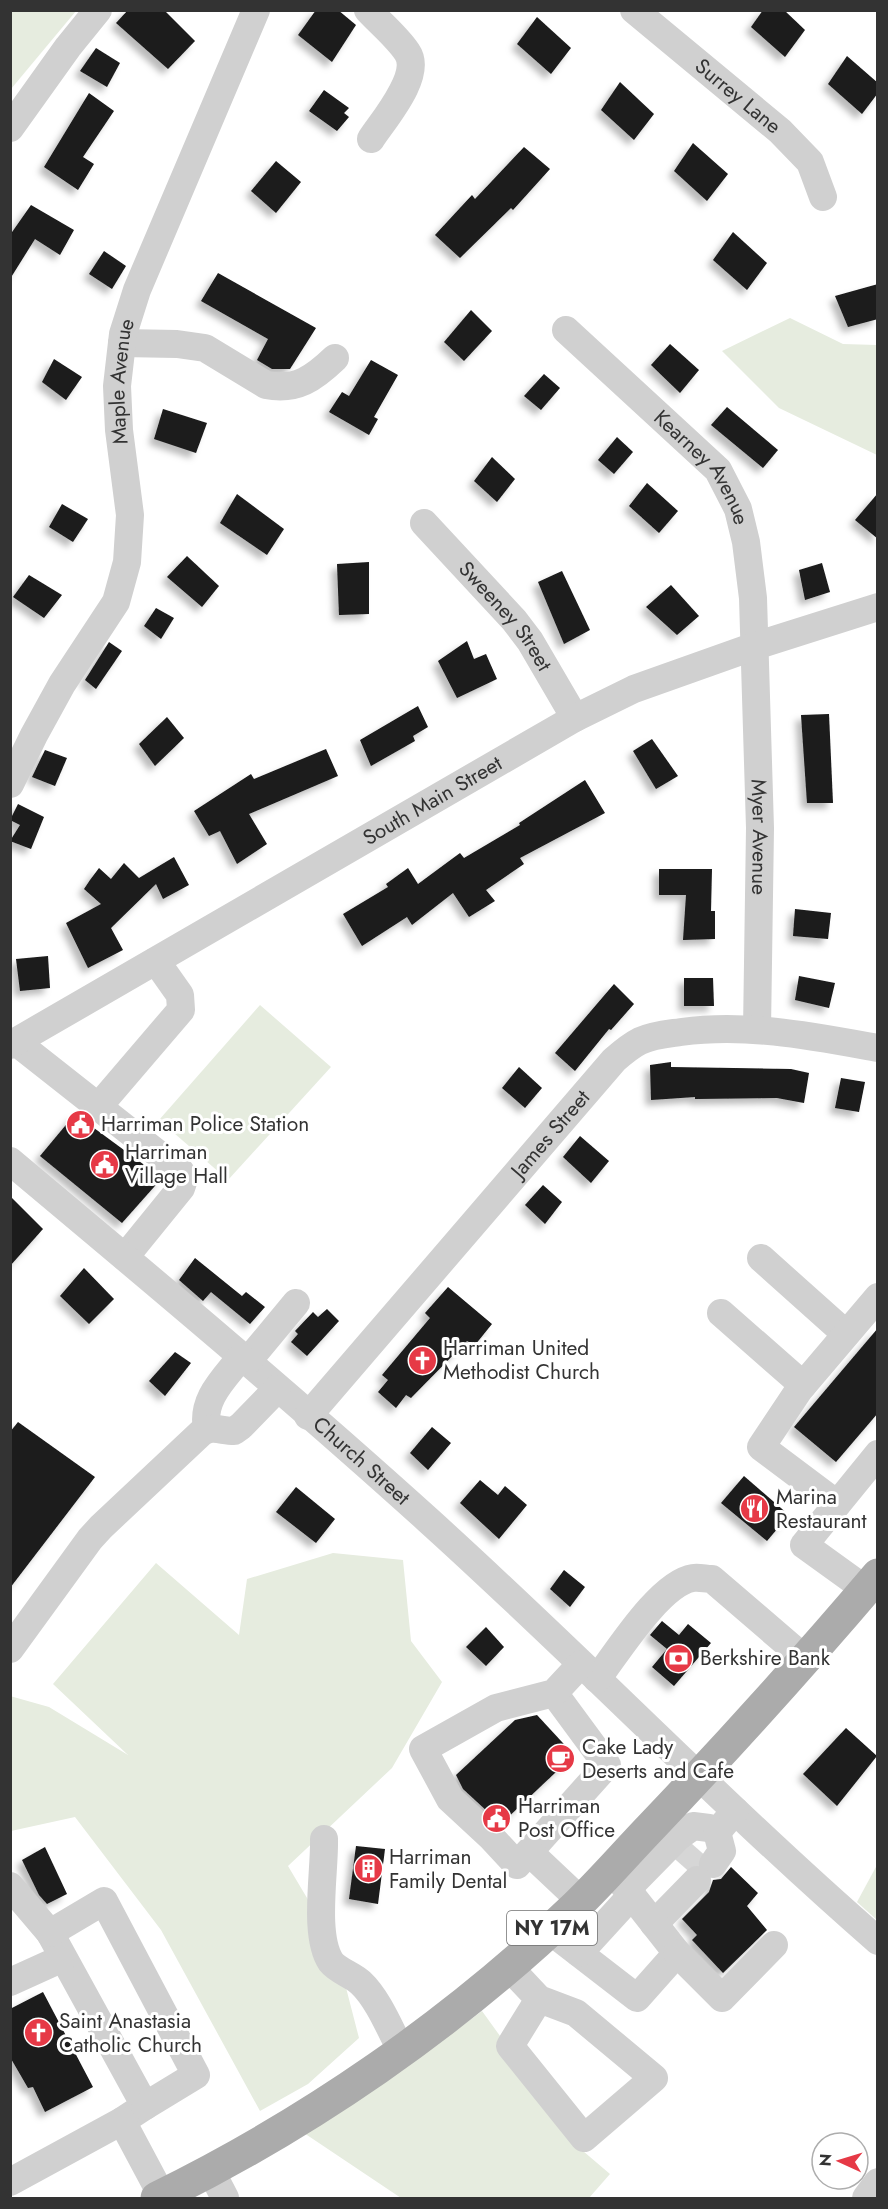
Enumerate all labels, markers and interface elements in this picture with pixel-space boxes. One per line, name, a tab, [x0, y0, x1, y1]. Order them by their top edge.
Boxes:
street label: Surrey Lane	[688, 51, 788, 141]
street label: Maple Avenue	[102, 314, 142, 446]
street label: Kearney Avenue	[647, 403, 756, 528]
street label: Sweeney Street	[452, 554, 559, 677]
street label: South Main Street	[357, 748, 508, 853]
street label: Myer Avenue	[744, 779, 775, 895]
street label: James Street	[502, 1083, 597, 1187]
public building icon: Harriman Police Station	[64, 1108, 96, 1140]
place label: Harriman Police Station	[101, 1109, 309, 1139]
place label: Harriman Village Hall	[125, 1137, 228, 1191]
public building icon: Harriman Village Hall	[88, 1148, 120, 1180]
place label: Harriman United Methodist Church	[443, 1333, 600, 1387]
church icon: Harriman United Methodist Church	[406, 1344, 438, 1376]
street label: Church Street	[306, 1409, 417, 1512]
place label: Marina Restaurant	[776, 1482, 867, 1536]
restaurant icon: Marina Restaurant	[739, 1493, 771, 1525]
bank icon: Berkshire Bank	[663, 1642, 695, 1674]
place label: Berkshire Bank	[700, 1643, 831, 1673]
place label: Cake Lady Deserts and Cafe	[582, 1732, 734, 1786]
cafe icon: Cake Lady Deserts and Cafe	[545, 1743, 577, 1775]
place label: Harriman Post Office	[518, 1791, 615, 1845]
public building icon: Harriman Post Office	[481, 1802, 513, 1834]
place label: Harriman Family Dental	[389, 1842, 507, 1896]
building icon: Harriman Family Dental	[352, 1853, 384, 1885]
road number: NY 17M	[507, 1911, 597, 1945]
place label: Saint Anastasia Catholic Church	[59, 2006, 202, 2060]
church icon: Saint Anastasia Catholic Church	[22, 2017, 54, 2049]
north arrow	[810, 2131, 870, 2191]
text: N	[814, 2153, 837, 2167]

